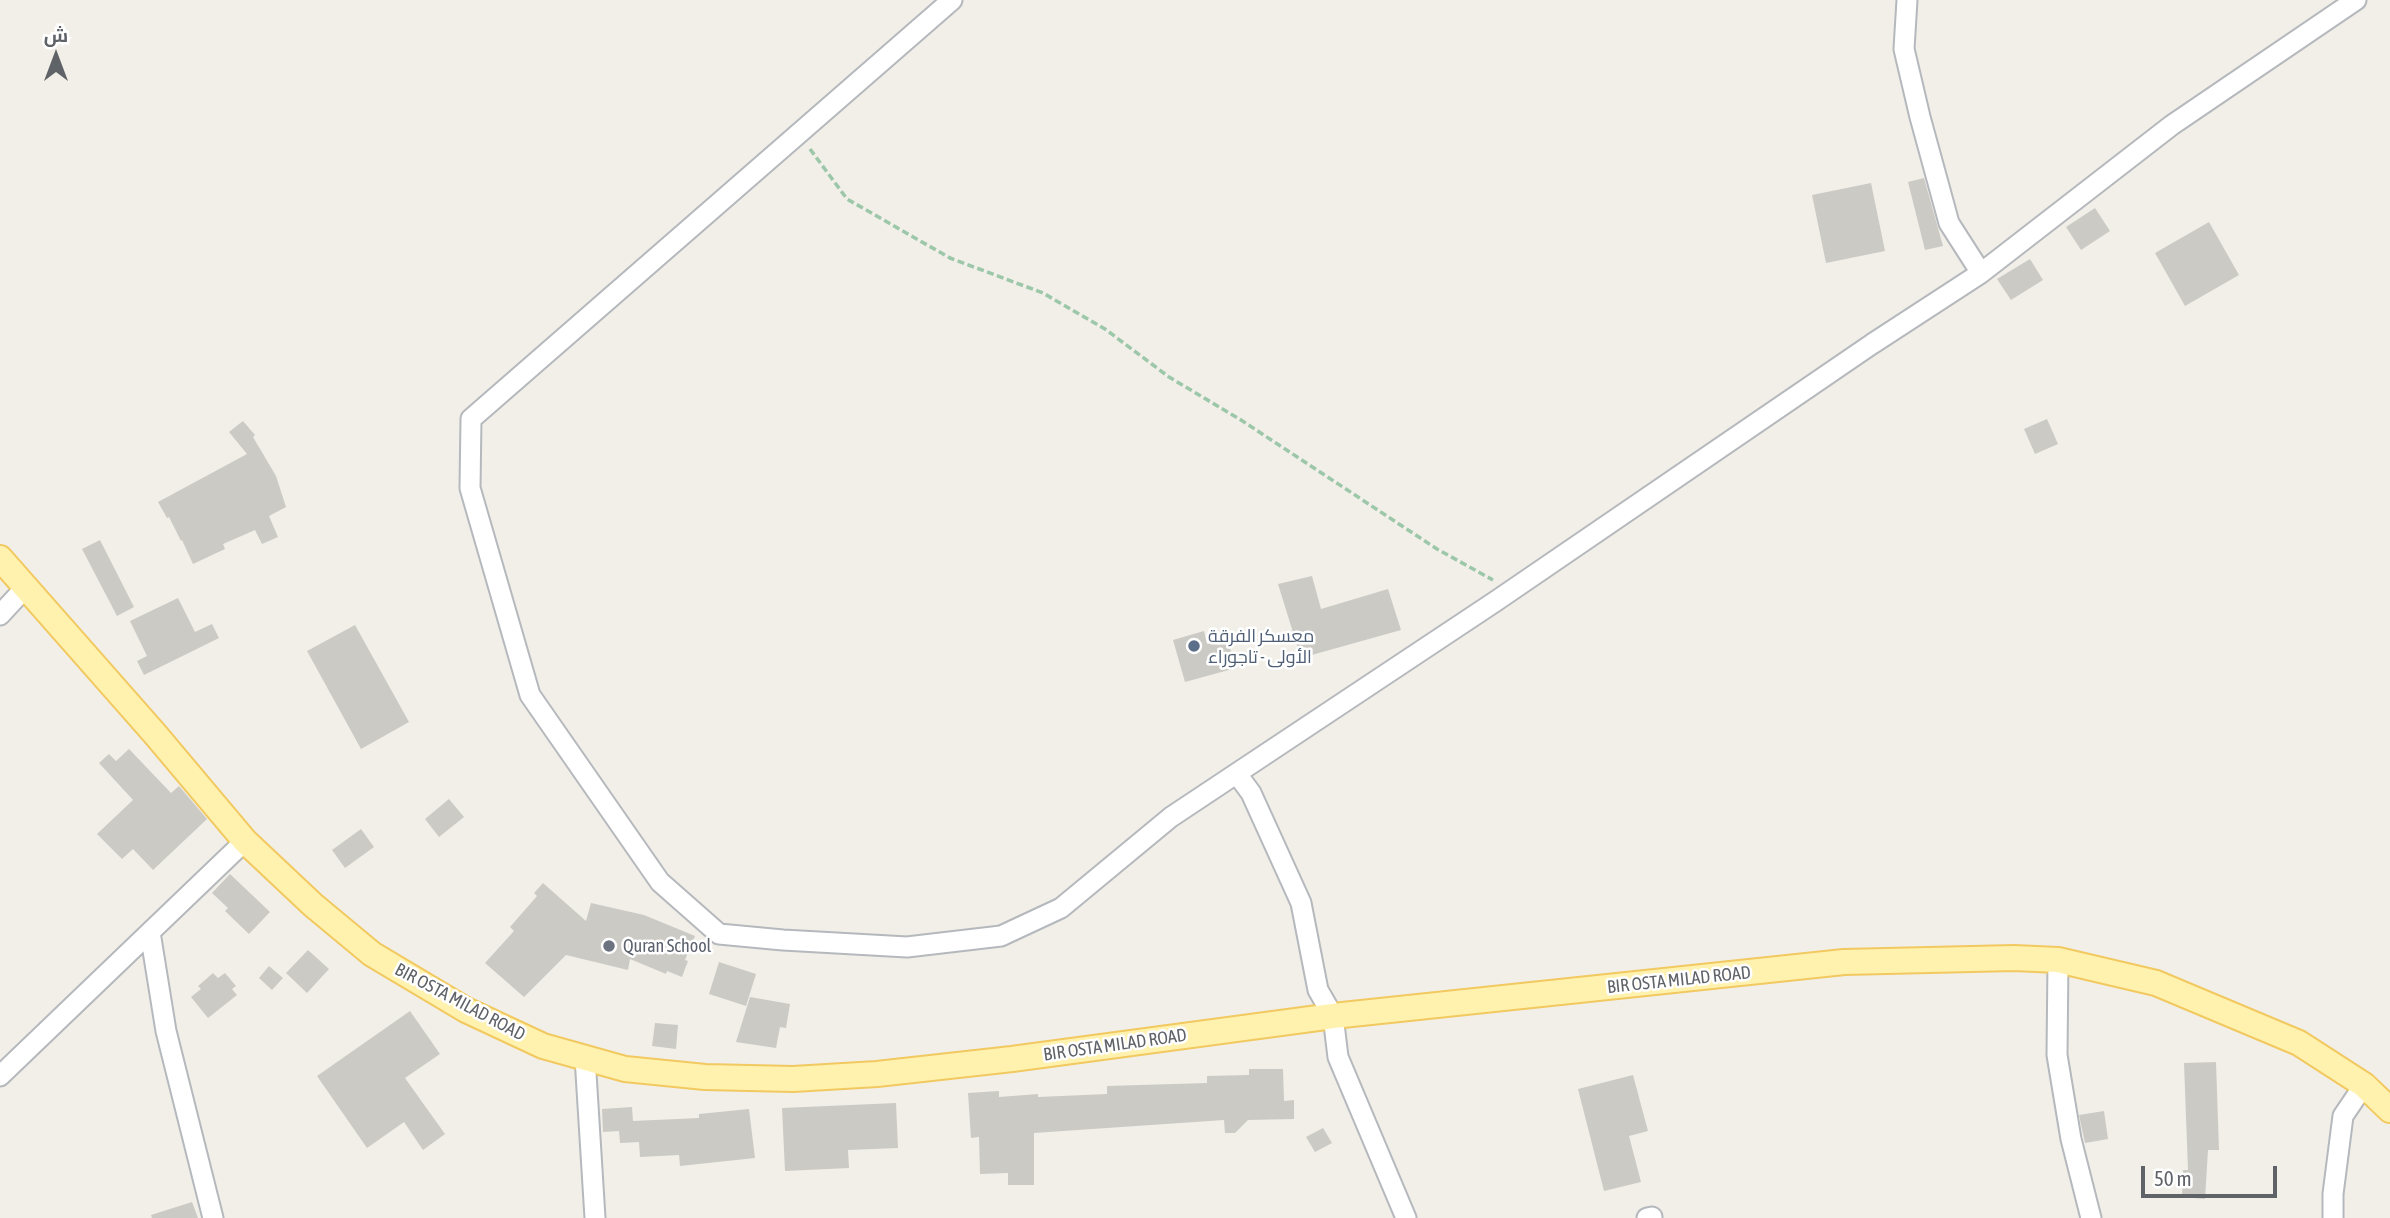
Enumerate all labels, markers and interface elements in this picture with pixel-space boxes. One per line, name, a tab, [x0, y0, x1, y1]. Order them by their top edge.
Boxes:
north arrow	[21, 21, 91, 91]
text: ش	[44, 24, 68, 46]
place label: معسكر الفرقة الأولى - تاجوراء	[1208, 625, 1314, 668]
marker: معسكر الفرقة الأولى - تاجوراء	[1186, 638, 1202, 654]
place label: Quran School	[623, 935, 711, 957]
marker: Quran School	[601, 938, 617, 954]
street label: BIR OSTA MILAD ROAD	[391, 959, 529, 1045]
street label: BIR OSTA MILAD ROAD	[1606, 962, 1752, 998]
street label: BIR OSTA MILAD ROAD	[1042, 1024, 1188, 1066]
scale bar	[2145, 1152, 2282, 1196]
text: 50 m	[2154, 1166, 2192, 1190]

